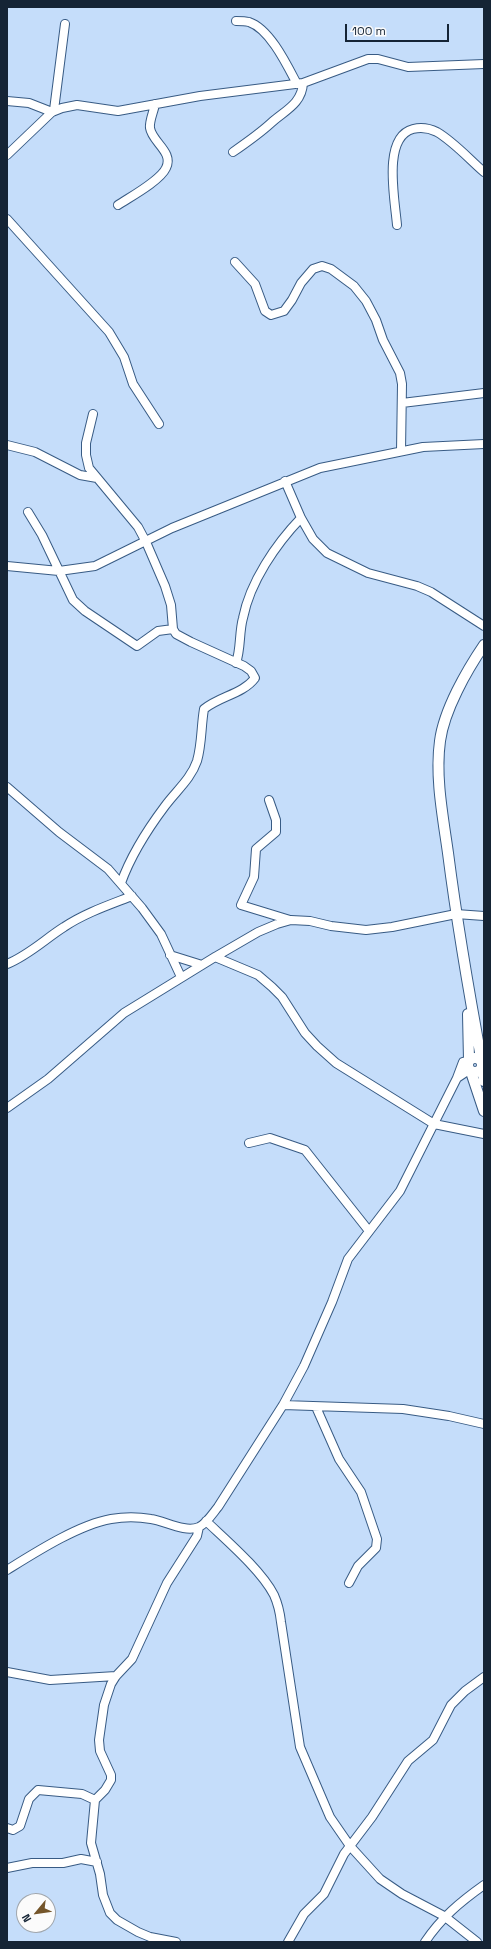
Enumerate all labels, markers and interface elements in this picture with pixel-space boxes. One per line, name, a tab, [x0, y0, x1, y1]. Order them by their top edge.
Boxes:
scale bar	[347, 16, 451, 42]
text: 100 m	[352, 23, 386, 39]
north arrow	[16, 1893, 56, 1933]
text: N	[18, 1912, 34, 1925]

